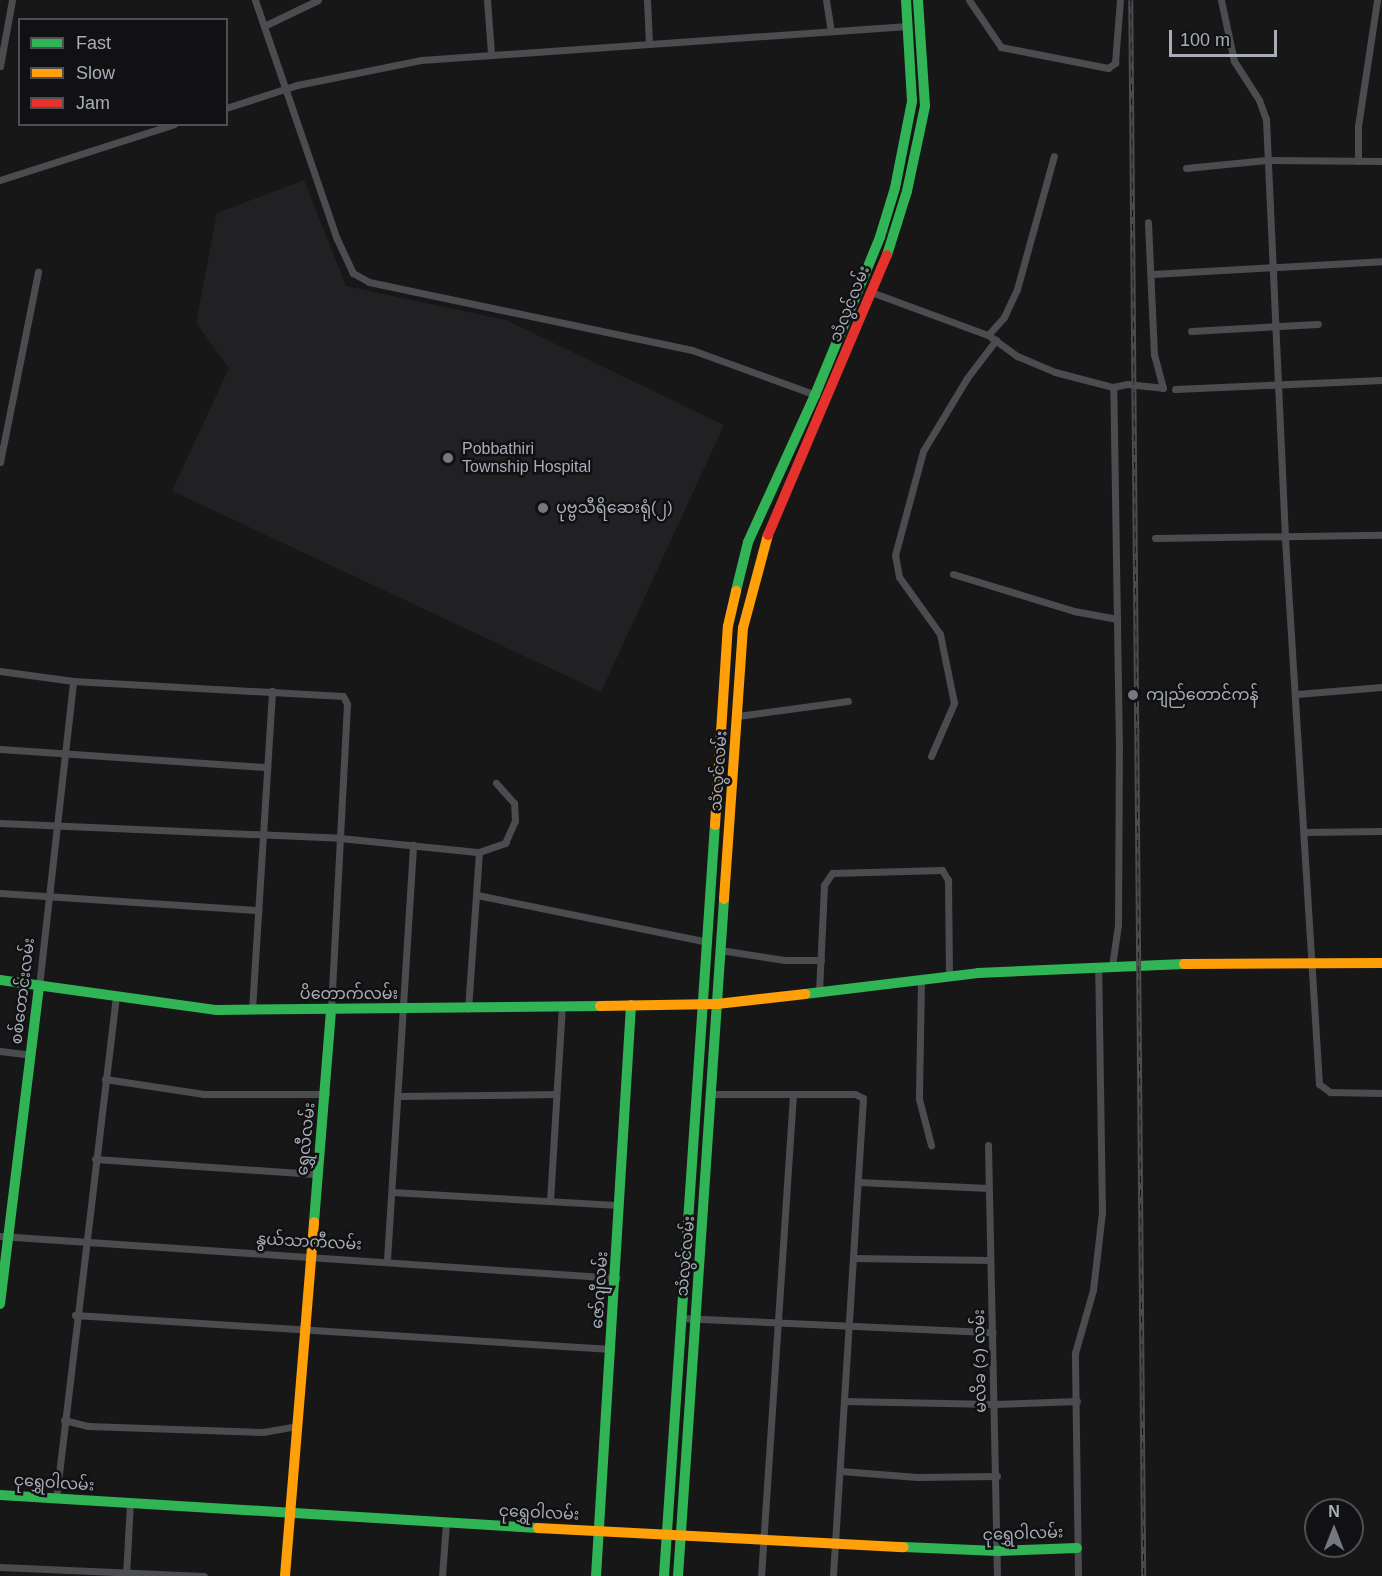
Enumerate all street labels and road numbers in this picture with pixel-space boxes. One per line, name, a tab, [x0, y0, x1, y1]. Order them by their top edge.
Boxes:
street label: သံလွင်လမ်း	[826, 263, 874, 345]
street label: သံလွင်လမ်း	[707, 730, 731, 812]
street label: စစ်တောင်းလမ်း	[7, 937, 39, 1045]
street label: ပိတောက်လမ်း	[300, 984, 398, 1004]
street label: ရွှေလီလမ်း	[293, 1102, 319, 1176]
street label: သံလွင်လမ်း	[673, 1215, 699, 1297]
street label: နွယ်သာကီလမ်း	[256, 1230, 362, 1254]
street label: ဇော်ဂျီလမ်း	[588, 1251, 612, 1329]
street label: မလိခ (၁) လမ်း	[969, 1309, 991, 1413]
street label: ငုရွှေဝါလမ်း	[13, 1471, 95, 1495]
street label: ငုရွှေဝါလမ်း	[498, 1501, 580, 1525]
street label: ငုရွှေဝါလမ်း	[982, 1523, 1064, 1545]

